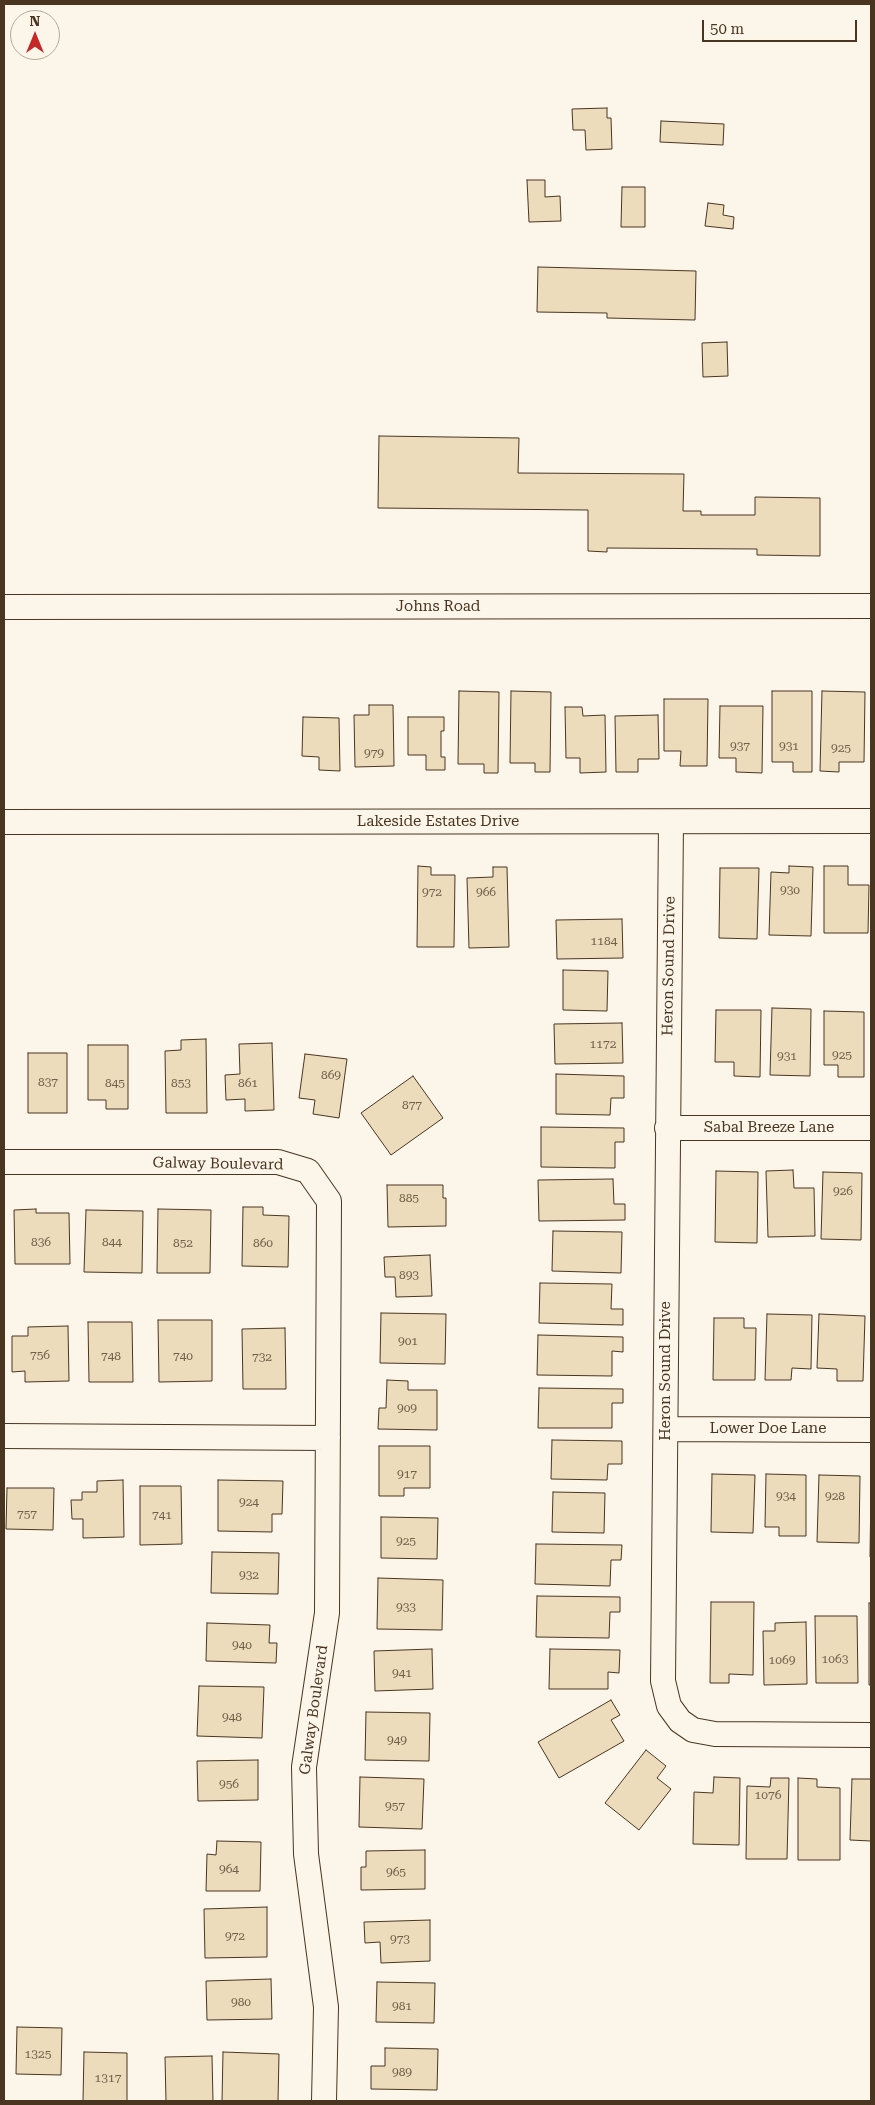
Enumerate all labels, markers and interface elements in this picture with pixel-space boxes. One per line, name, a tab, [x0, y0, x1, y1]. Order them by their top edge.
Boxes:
north arrow	[10, 10, 60, 60]
scale bar	[705, 10, 860, 42]
text: N	[30, 13, 40, 29]
text: 50 m	[710, 20, 744, 38]
street label: Johns Road	[396, 598, 480, 616]
house number: 937	[730, 739, 750, 753]
house number: 931	[779, 739, 799, 753]
house number: 925	[831, 741, 851, 755]
house number: 979	[364, 746, 384, 760]
street label: Lakeside Estates Drive	[357, 813, 519, 831]
house number: 930	[780, 883, 800, 897]
house number: 972	[422, 885, 442, 899]
house number: 966	[476, 885, 496, 899]
street label: Heron Sound Drive	[659, 896, 679, 1036]
house number: 1184	[591, 934, 617, 948]
house number: 1172	[590, 1037, 616, 1051]
house number: 925	[832, 1048, 852, 1062]
house number: 931	[777, 1049, 797, 1063]
house number: 869	[321, 1068, 341, 1082]
house number: 837	[38, 1075, 58, 1089]
house number: 845	[105, 1076, 125, 1090]
house number: 853	[171, 1076, 191, 1090]
house number: 861	[238, 1076, 258, 1090]
house number: 877	[402, 1098, 422, 1112]
street label: Sabal Breeze Lane	[704, 1119, 834, 1137]
street label: Galway Boulevard	[152, 1154, 284, 1174]
house number: 926	[833, 1184, 853, 1198]
house number: 885	[399, 1191, 419, 1205]
house number: 836	[31, 1235, 51, 1249]
house number: 844	[102, 1235, 122, 1249]
house number: 852	[173, 1236, 193, 1250]
house number: 860	[253, 1236, 273, 1250]
house number: 893	[399, 1268, 419, 1282]
street label: Heron Sound Drive	[657, 1301, 675, 1441]
house number: 901	[398, 1334, 418, 1348]
house number: 756	[30, 1348, 50, 1362]
house number: 748	[101, 1349, 121, 1363]
house number: 740	[173, 1349, 193, 1363]
house number: 732	[252, 1350, 272, 1364]
house number: 909	[397, 1401, 417, 1415]
street label: Lower Doe Lane	[710, 1420, 826, 1438]
house number: 917	[397, 1467, 417, 1481]
house number: 934	[776, 1489, 796, 1503]
house number: 928	[825, 1489, 845, 1503]
house number: 924	[239, 1495, 259, 1509]
house number: 757	[17, 1507, 37, 1521]
house number: 741	[152, 1508, 172, 1522]
house number: 925	[396, 1534, 416, 1548]
house number: 932	[239, 1568, 259, 1582]
house number: 933	[396, 1600, 416, 1614]
house number: 940	[232, 1638, 252, 1652]
street label: Galway Boulevard	[296, 1644, 332, 1776]
house number: 1063	[822, 1652, 848, 1666]
house number: 1069	[769, 1653, 795, 1667]
house number: 941	[392, 1666, 412, 1680]
house number: 948	[222, 1710, 242, 1724]
house number: 949	[387, 1733, 407, 1747]
house number: 956	[219, 1777, 239, 1791]
house number: 1076	[755, 1788, 781, 1802]
house number: 957	[385, 1799, 405, 1813]
house number: 964	[219, 1862, 239, 1876]
house number: 965	[386, 1865, 406, 1879]
house number: 972	[225, 1929, 245, 1943]
house number: 973	[390, 1932, 410, 1946]
house number: 980	[231, 1995, 251, 2009]
house number: 981	[392, 1999, 412, 2013]
house number: 1325	[25, 2047, 51, 2061]
house number: 989	[392, 2065, 412, 2079]
house number: 1317	[95, 2071, 121, 2085]

